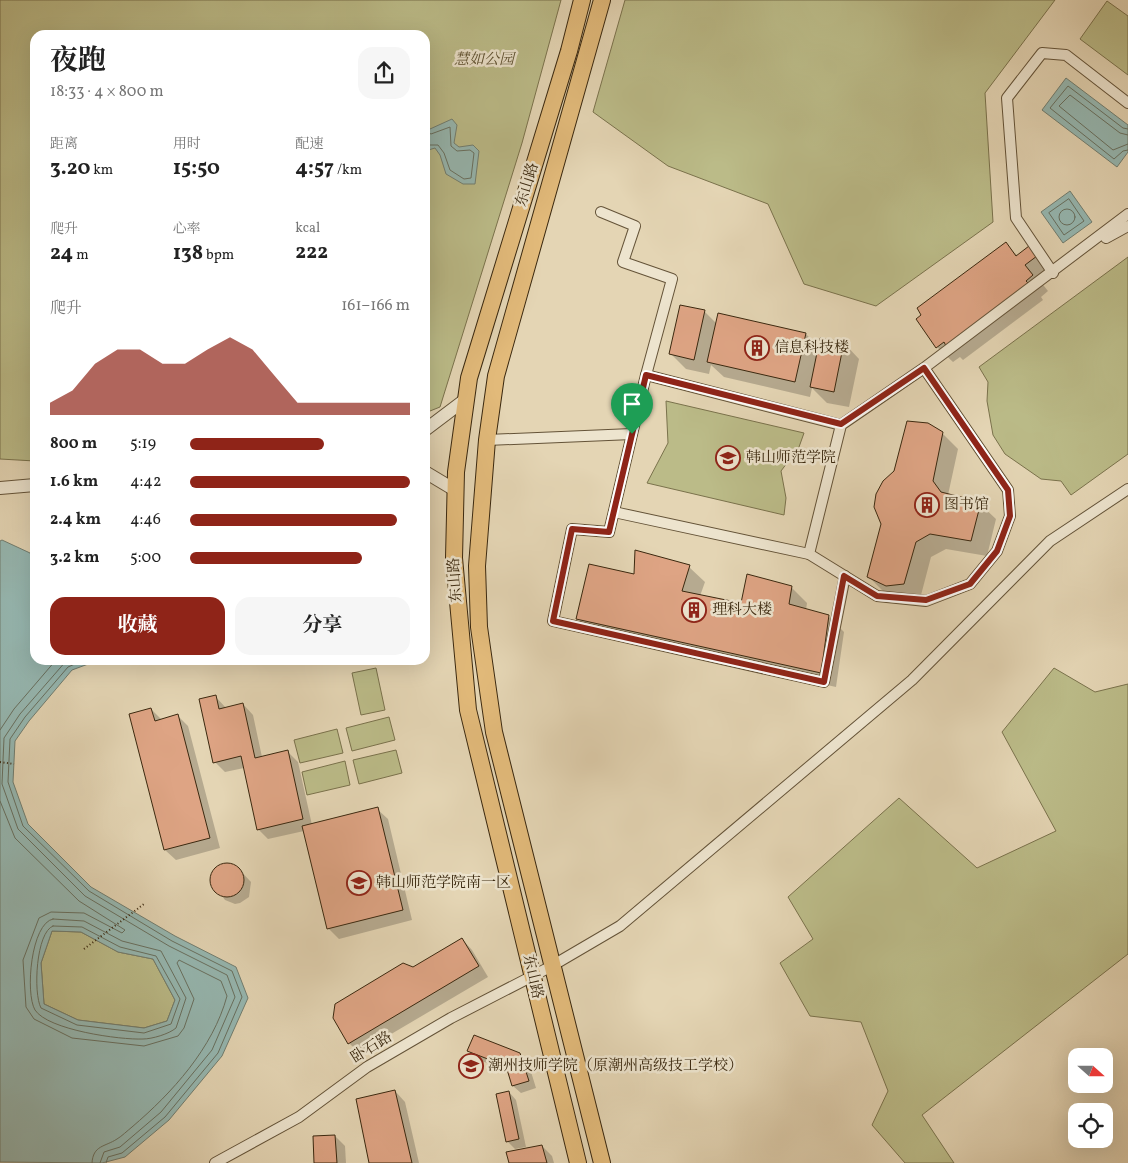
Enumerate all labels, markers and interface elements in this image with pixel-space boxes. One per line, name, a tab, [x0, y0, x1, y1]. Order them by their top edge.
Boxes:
text: 夜跑	[50, 42, 106, 81]
button: share	[358, 47, 410, 99]
park label: 慧如公园	[454, 50, 516, 71]
text: 18:33 · 4 × 800 m	[50, 81, 164, 103]
text: 距离	[50, 135, 78, 154]
text: 用时	[173, 135, 201, 154]
text: 配速	[295, 135, 323, 154]
text: 3.20	[50, 154, 90, 183]
text: 15:50	[173, 154, 220, 183]
text: 4:57	[295, 154, 334, 183]
street label: 东山路	[511, 160, 545, 210]
text: km	[90, 161, 113, 180]
text: /km	[334, 161, 362, 180]
text: kcal	[295, 219, 320, 238]
text: 爬升	[50, 220, 78, 239]
text: 心率	[173, 220, 201, 239]
text: 222	[295, 238, 328, 267]
text: 24	[50, 239, 73, 268]
text: 138	[173, 239, 203, 268]
text: m	[73, 246, 89, 265]
text: bpm	[203, 246, 234, 265]
text: 161–166 m	[341, 295, 410, 317]
text: 爬升	[50, 298, 82, 320]
building icon: 信息科技楼	[744, 335, 770, 361]
place label: 信息科技楼	[774, 338, 849, 359]
pin	[611, 383, 653, 434]
icon: arrive	[618, 390, 646, 418]
text: 800 m	[50, 433, 97, 455]
text: 5:19	[130, 433, 156, 455]
school or university icon: 韩山师范学院	[715, 445, 741, 471]
place label: 韩山师范学院	[746, 448, 836, 469]
text: 1.6 km	[50, 471, 98, 493]
text: 4:42	[130, 471, 161, 493]
building icon: 图书馆	[914, 492, 940, 518]
place label: 图书馆	[944, 495, 989, 516]
text: 2.4 km	[50, 509, 101, 531]
text: 4:46	[130, 509, 161, 531]
text: 3.2 km	[50, 547, 99, 569]
text: 5:00	[130, 547, 161, 569]
street label: 东山路	[444, 557, 468, 603]
button: 收藏	[50, 597, 225, 655]
button: 分享	[235, 597, 410, 655]
building icon: 理科大楼	[681, 597, 707, 623]
place label: 理科大楼	[712, 600, 772, 621]
school or university icon: 韩山师范学院南一区	[346, 870, 372, 896]
place label: 韩山师范学院南一区	[376, 873, 511, 894]
street label: 东山路	[517, 953, 547, 1001]
street label: 卧石路	[347, 1027, 397, 1069]
north arrow	[1068, 1048, 1112, 1092]
map controls	[1068, 1048, 1113, 1148]
school or university icon: 潮州技师学院（原潮州高级技工学校）	[458, 1053, 484, 1079]
place label: 潮州技师学院（原潮州高级技工学校）	[488, 1056, 743, 1077]
button: locate	[1068, 1103, 1113, 1148]

